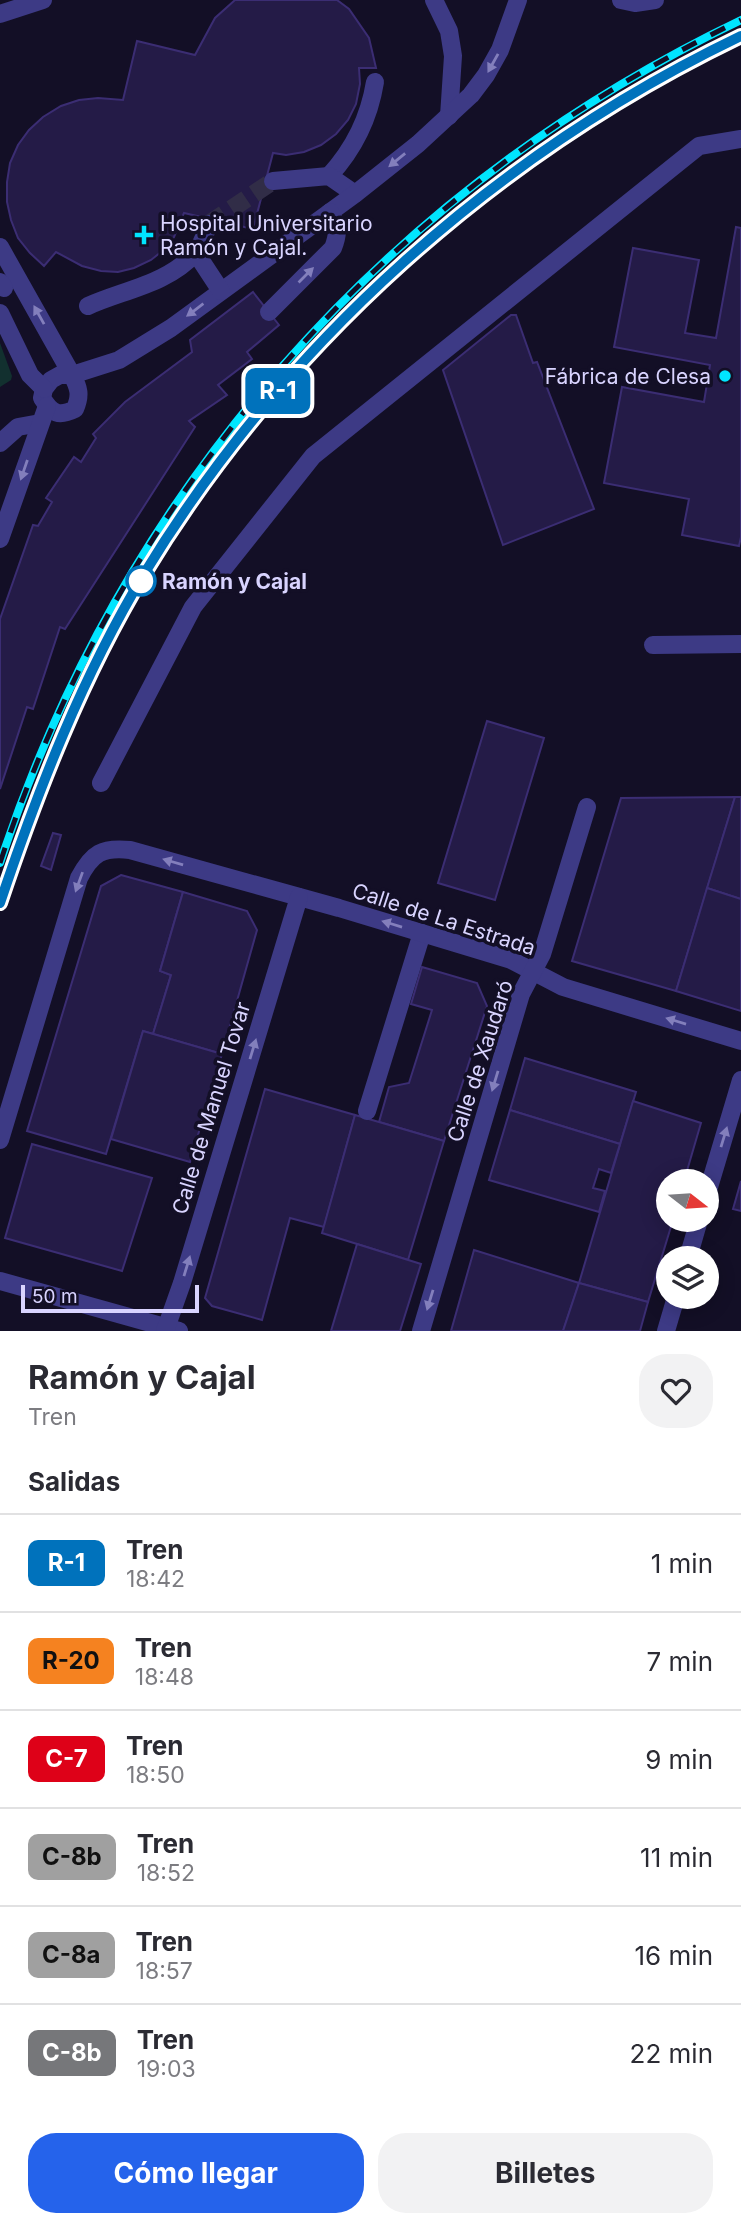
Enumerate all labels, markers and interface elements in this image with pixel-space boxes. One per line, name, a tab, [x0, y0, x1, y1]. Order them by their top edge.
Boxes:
one-way arrow	[487, 54, 499, 73]
one-way arrow	[389, 152, 406, 167]
place label: Hospital Universitario Ramón y Cajal.	[160, 211, 373, 260]
marker: Hospital Universitario Ramón y Cajal.	[134, 225, 154, 245]
one-way arrow	[297, 266, 314, 283]
one-way arrow	[186, 303, 204, 317]
one-way arrow	[33, 305, 45, 325]
place label: Fábrica de Clesa	[545, 364, 711, 389]
line badge: R-1	[238, 368, 318, 414]
marker: Fábrica de Clesa	[717, 368, 733, 384]
text: R-1	[259, 376, 297, 405]
one-way arrow	[18, 460, 29, 481]
marker: Ramón y Cajal	[126, 566, 156, 596]
place label: Ramón y Cajal	[162, 569, 307, 594]
one-way arrow	[162, 856, 183, 866]
one-way arrow	[73, 871, 84, 892]
street label: Calle de La Estrada	[349, 878, 539, 960]
one-way arrow	[381, 919, 402, 929]
street label: Calle de Xaudaró	[442, 977, 518, 1145]
street label: Calle de Manuel Tovar	[167, 999, 255, 1217]
one-way arrow	[665, 1016, 686, 1026]
one-way arrow	[249, 1038, 259, 1059]
one-way arrow	[490, 1071, 500, 1092]
one-way arrow	[719, 1126, 730, 1147]
north arrow	[656, 1169, 719, 1232]
map controls	[656, 1169, 719, 1309]
button: layers	[656, 1246, 719, 1309]
one-way arrow	[183, 1256, 193, 1277]
scale bar	[21, 1282, 200, 1314]
text: 50 m	[32, 1285, 78, 1308]
one-way arrow	[425, 1289, 435, 1310]
button: heart	[639, 1354, 713, 1428]
text: Ramón y Cajal	[28, 1357, 256, 1397]
text: Tren	[28, 1403, 77, 1431]
text: Salidas	[28, 1466, 120, 1497]
text: Tren	[126, 1534, 184, 1565]
text: R-1	[48, 1548, 85, 1577]
text: 1 min	[651, 1548, 713, 1579]
text: 18:42	[126, 1565, 185, 1593]
text: Tren	[135, 1632, 192, 1663]
text: R-20	[42, 1646, 100, 1675]
text: 7 min	[647, 1646, 713, 1677]
text: 18:48	[135, 1663, 194, 1691]
text: Tren	[126, 1730, 184, 1761]
text: C-7	[45, 1744, 88, 1773]
text: 9 min	[645, 1744, 713, 1775]
text: 18:50	[126, 1761, 185, 1789]
text: Tren	[137, 1828, 194, 1859]
text: C-8b	[42, 1842, 102, 1871]
text: 11 min	[640, 1842, 713, 1873]
text: 18:52	[137, 1859, 195, 1887]
text: Tren	[136, 1926, 193, 1957]
text: C-8a	[42, 1940, 101, 1969]
text: 16 min	[635, 1940, 713, 1971]
text: 18:57	[136, 1957, 193, 1985]
text: Tren	[137, 2024, 194, 2055]
text: C-8b	[42, 2038, 102, 2067]
text: 22 min	[630, 2038, 713, 2069]
text: 19:03	[137, 2055, 196, 2083]
button: Cómo llegar	[28, 2133, 364, 2213]
button: Billetes	[378, 2133, 713, 2213]

